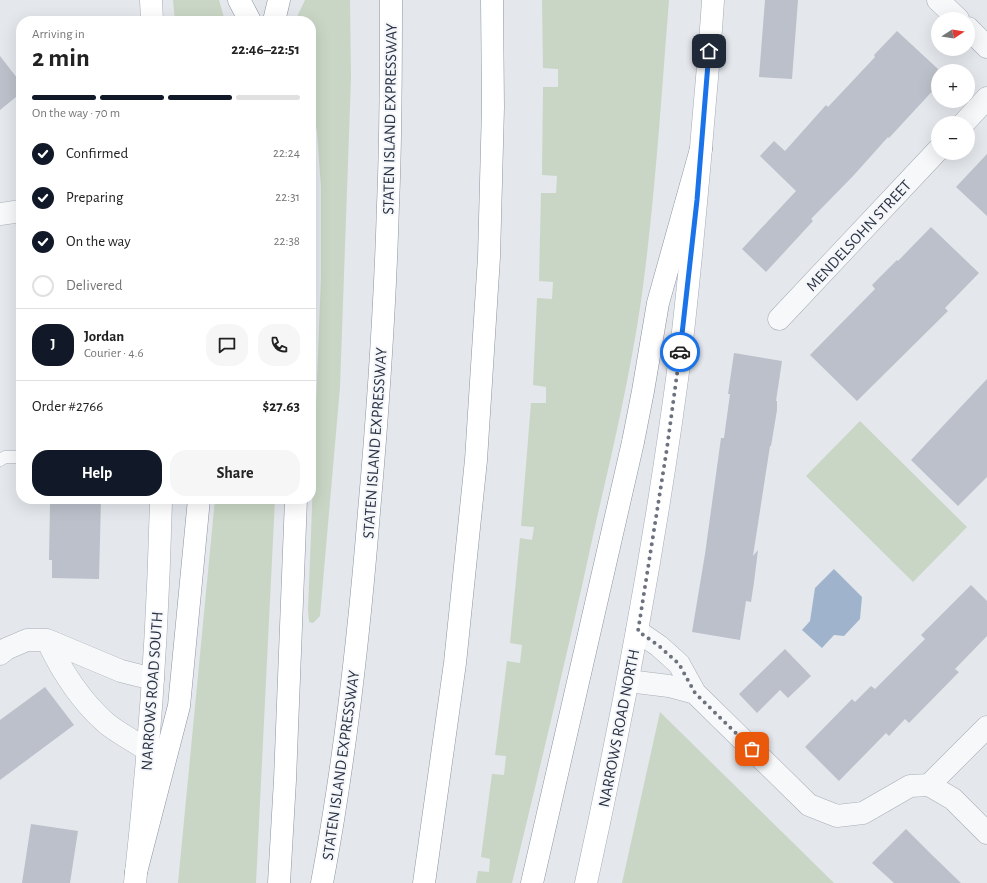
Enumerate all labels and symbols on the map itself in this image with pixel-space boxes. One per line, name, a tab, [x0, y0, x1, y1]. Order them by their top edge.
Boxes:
north arrow	[931, 12, 975, 56]
street label: STATEN ISLAND EXPRESSWAY	[380, 23, 400, 215]
pin	[692, 34, 726, 68]
street label: MENDELSOHN STREET	[803, 177, 914, 294]
courier	[660, 332, 700, 372]
street label: STATEN ISLAND EXPRESSWAY	[360, 346, 390, 539]
street label: NARROWS ROAD SOUTH	[138, 611, 166, 771]
street label: NARROWS ROAD NORTH	[596, 648, 642, 809]
street label: STATEN ISLAND EXPRESSWAY	[320, 669, 362, 861]
pin	[735, 732, 769, 766]

